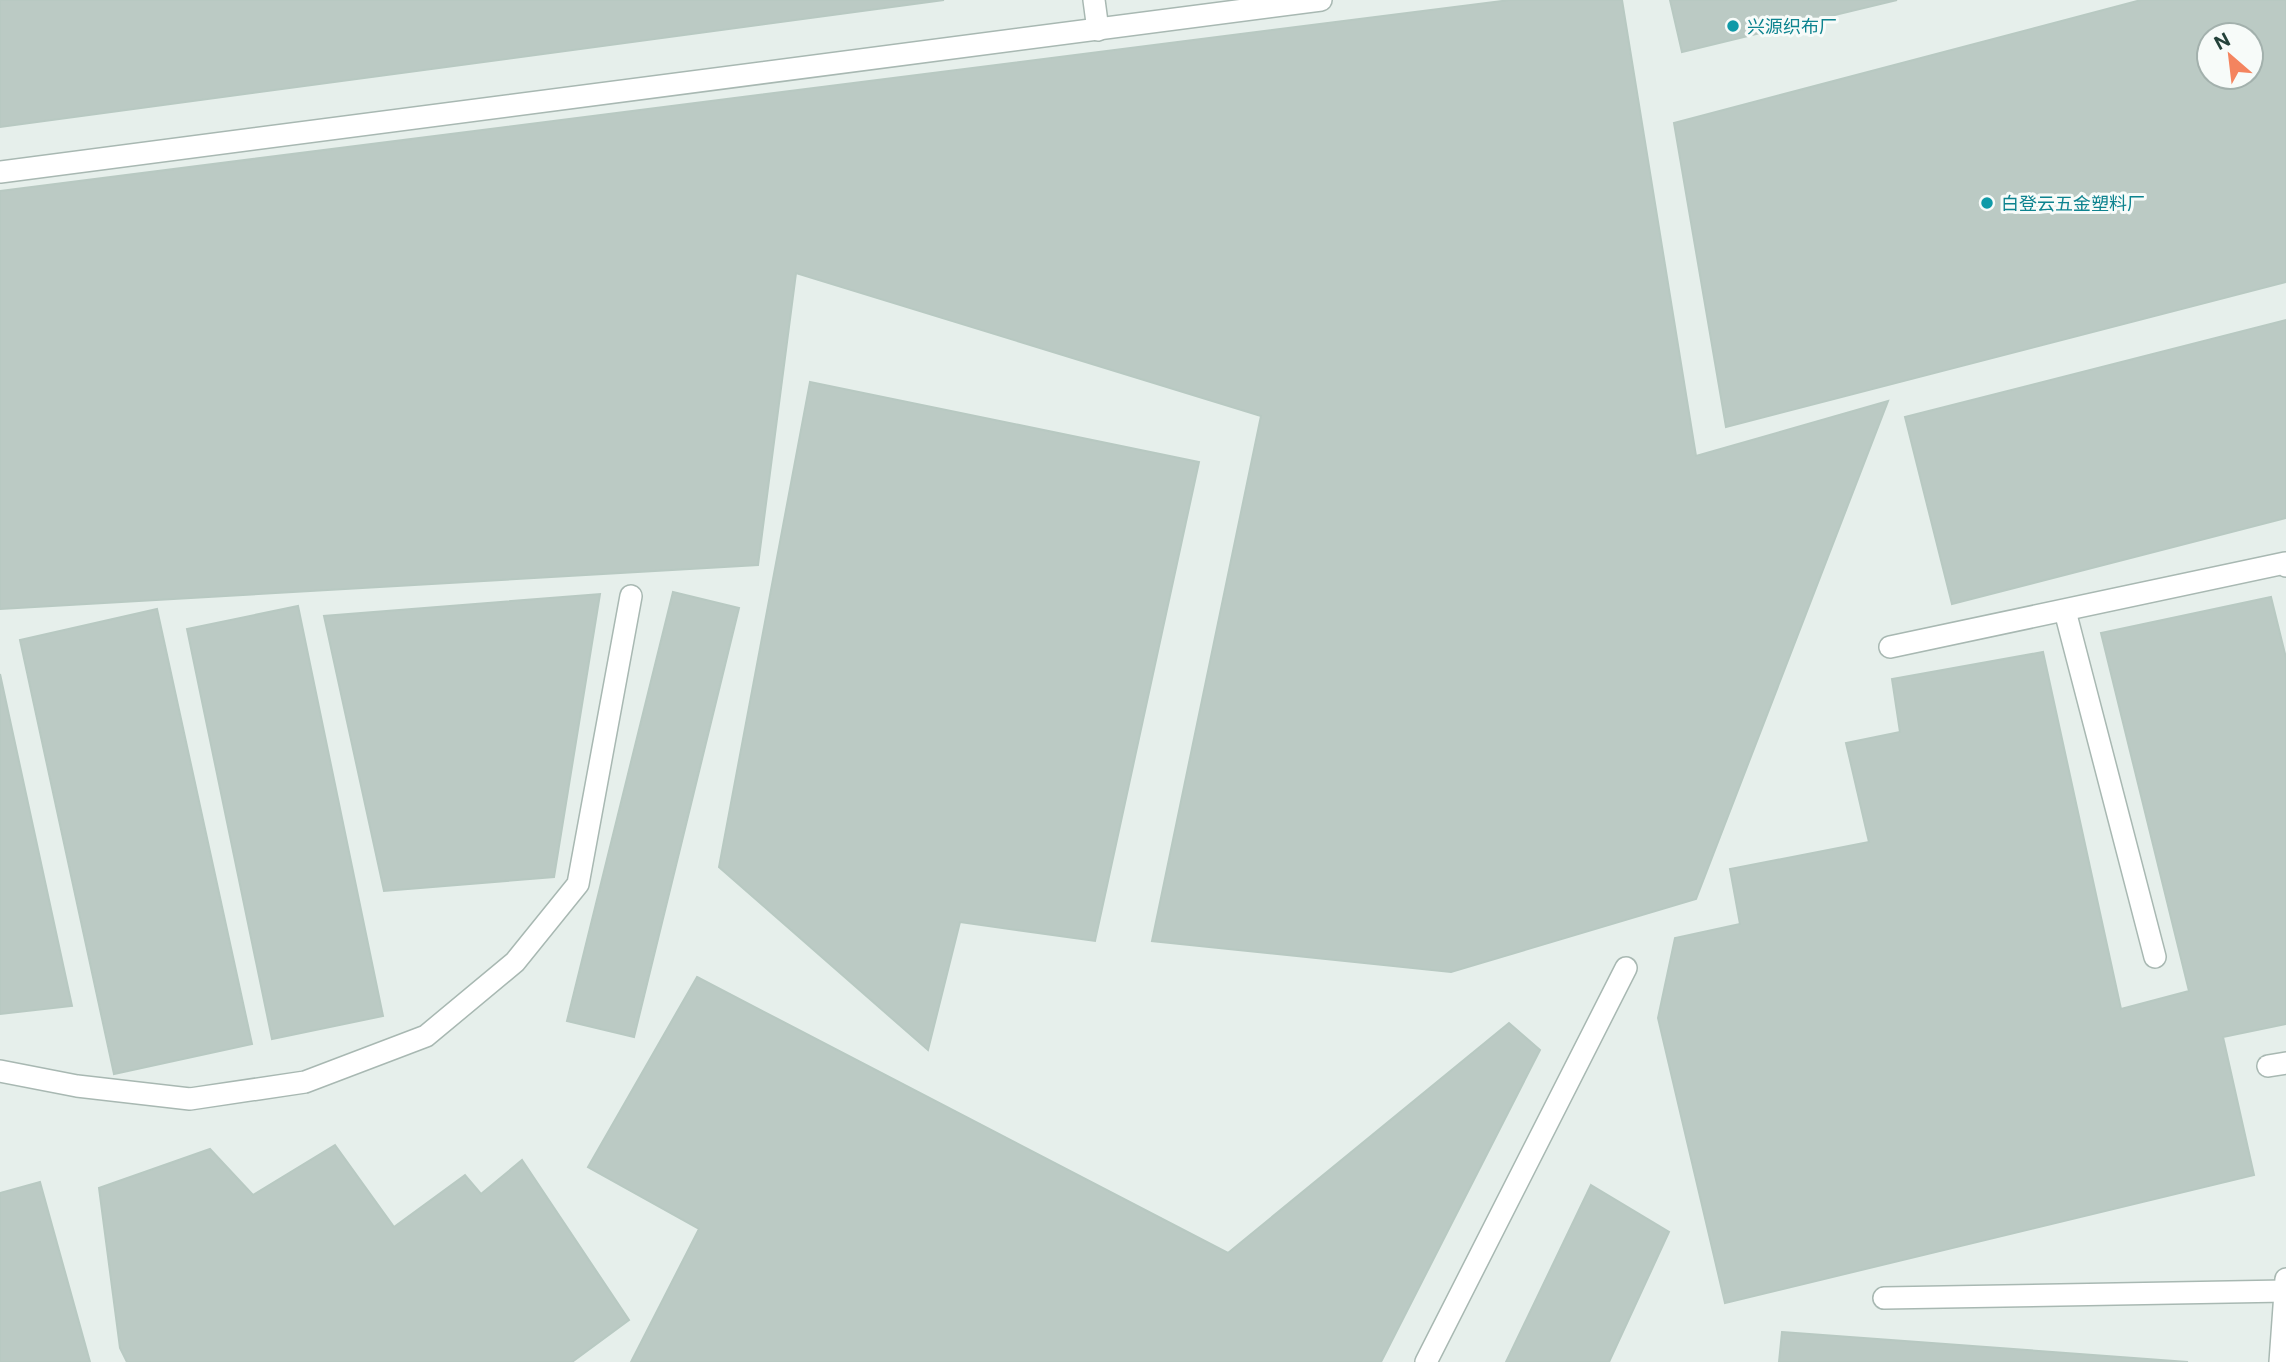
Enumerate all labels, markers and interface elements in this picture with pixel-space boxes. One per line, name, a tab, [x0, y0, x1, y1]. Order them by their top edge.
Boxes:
place label: 兴源织布厂	[1747, 16, 1837, 37]
marker: 兴源织布厂	[1725, 18, 1741, 34]
north arrow	[2195, 21, 2265, 91]
text: N	[2210, 28, 2234, 54]
place label: 白登云五金塑料厂	[2001, 193, 2145, 214]
marker: 白登云五金塑料厂	[1979, 195, 1995, 211]

